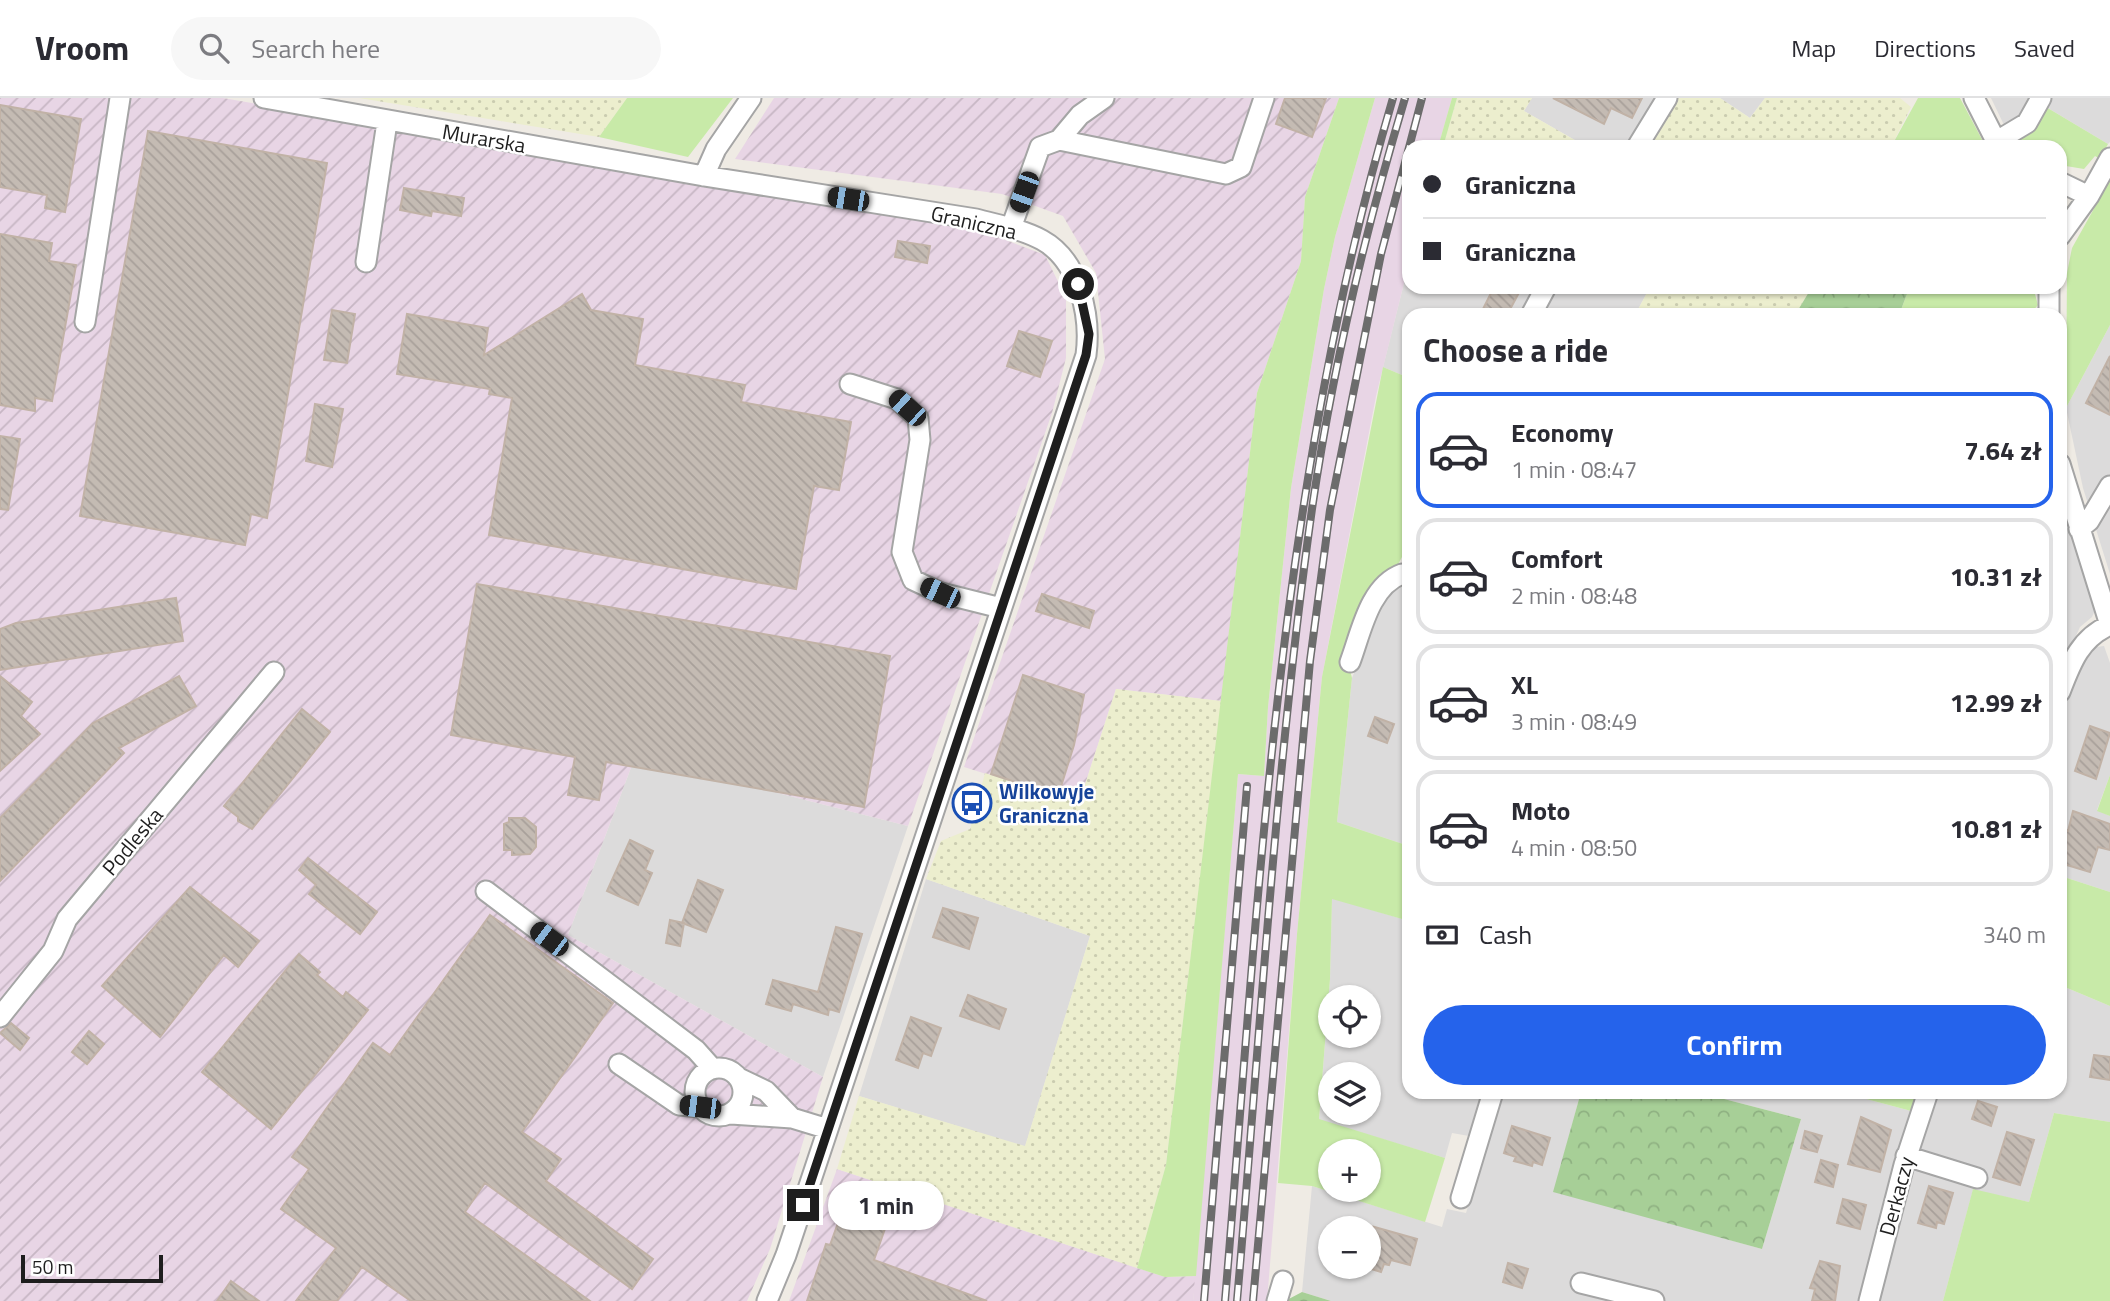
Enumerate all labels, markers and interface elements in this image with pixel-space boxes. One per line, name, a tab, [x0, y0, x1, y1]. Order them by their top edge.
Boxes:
search box	[171, 17, 661, 80]
text: Vroom	[35, 23, 129, 73]
icon: search	[195, 29, 233, 67]
text: Search here	[251, 29, 380, 68]
text: Map	[1791, 30, 1836, 66]
text: Directions	[1874, 30, 1976, 66]
text: Saved	[2014, 30, 2075, 66]
street label: Murarska	[440, 115, 529, 161]
text: Graniczna	[1465, 165, 1576, 204]
car	[1007, 169, 1042, 215]
car	[826, 185, 871, 213]
street label: Graniczna	[928, 197, 1021, 247]
text: Graniczna	[1465, 232, 1576, 271]
route start	[1062, 268, 1094, 300]
text: Choose a ride	[1423, 326, 1608, 374]
car	[885, 386, 930, 430]
text: Economy	[1511, 413, 1613, 452]
icon: car	[1427, 419, 1490, 482]
text: 7.64 zł	[1964, 431, 2042, 470]
text: 1 min · 08:47	[1511, 452, 1637, 487]
text: Comfort	[1511, 539, 1603, 578]
icon: car	[1427, 545, 1490, 608]
text: 10.31 zł	[1950, 557, 2042, 596]
car	[917, 575, 964, 611]
text: 2 min · 08:48	[1511, 578, 1637, 613]
text: XL	[1511, 665, 1538, 704]
icon: car	[1427, 671, 1490, 734]
text: 12.99 zł	[1950, 683, 2042, 722]
text: 3 min · 08:49	[1511, 704, 1637, 739]
place label: Wilkowyje Graniczna	[999, 775, 1094, 831]
bus stop icon: Wilkowyje Graniczna	[951, 782, 993, 824]
text: Moto	[1511, 791, 1570, 830]
icon: car	[1427, 797, 1490, 860]
street label: Podleska	[94, 800, 170, 882]
text: 10.81 zł	[1950, 809, 2042, 848]
text: 4 min · 08:50	[1511, 830, 1637, 865]
text: Cash	[1479, 915, 1532, 954]
icon: cash	[1423, 916, 1461, 954]
text: 340 m	[1983, 917, 2046, 952]
car	[526, 918, 573, 960]
map controls	[1318, 985, 1381, 1279]
button: locate	[1318, 985, 1381, 1048]
button: Confirm	[1423, 1005, 2046, 1085]
button: layers	[1318, 1062, 1381, 1125]
car	[678, 1094, 723, 1120]
button: +	[1318, 1139, 1381, 1202]
street label: Derkaczy	[1870, 1153, 1922, 1239]
callout: 1 min	[828, 1180, 943, 1230]
text: 1 min	[858, 1188, 914, 1223]
route end	[787, 1189, 819, 1221]
button: −	[1318, 1216, 1381, 1279]
scale bar	[21, 1252, 163, 1284]
text: 50 m	[32, 1252, 73, 1281]

